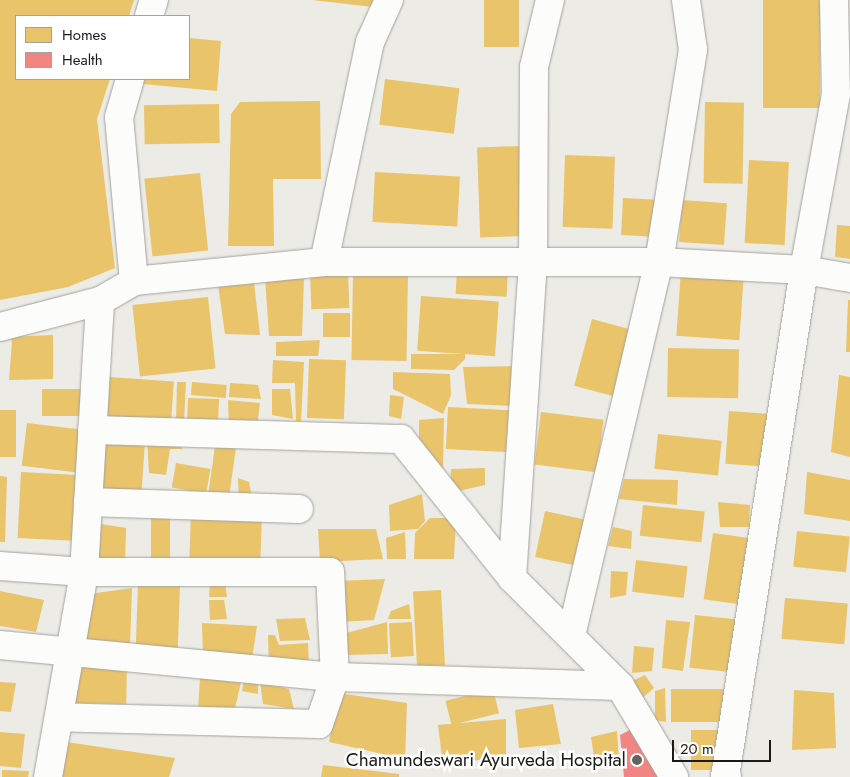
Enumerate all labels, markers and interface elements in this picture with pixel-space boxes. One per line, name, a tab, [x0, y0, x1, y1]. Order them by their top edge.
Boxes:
legend	[15, 15, 190, 80]
text: Homes	[62, 24, 106, 46]
text: Health	[62, 49, 103, 71]
scale bar	[675, 730, 774, 762]
text: 20 m	[680, 738, 714, 760]
place label: Chamundeswari Ayurveda Hospital	[346, 749, 626, 771]
marker: Chamundeswari Ayurveda Hospital	[630, 753, 644, 767]

